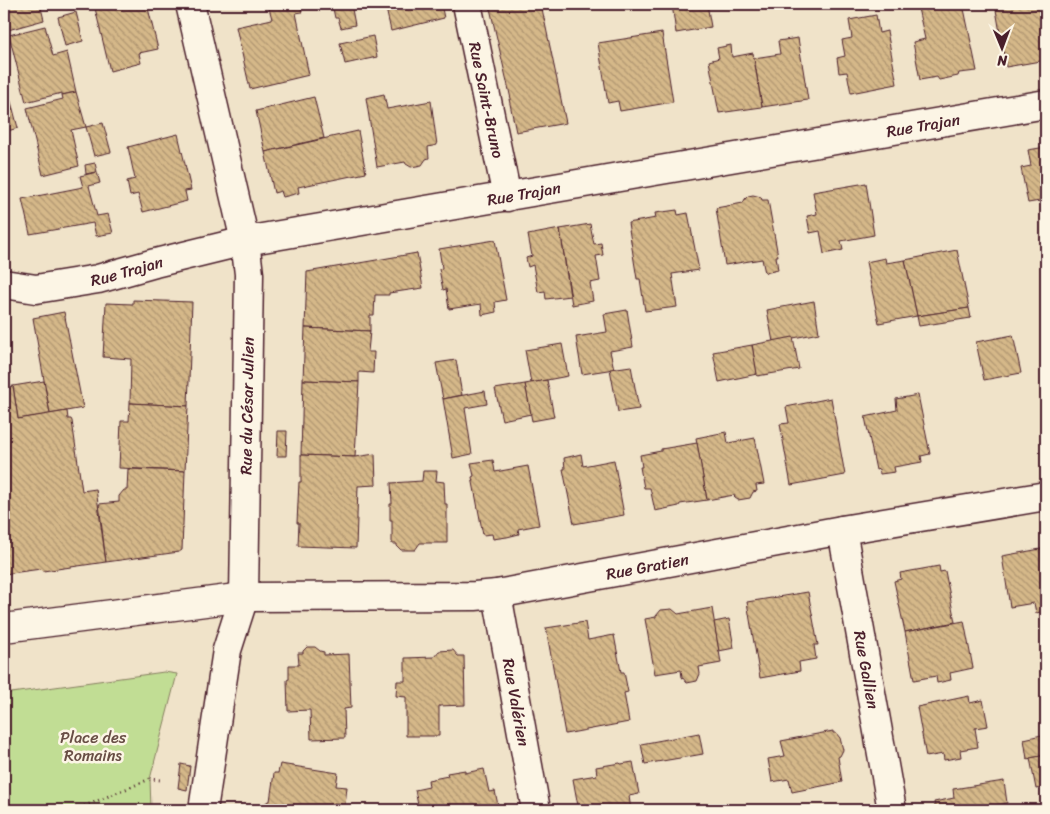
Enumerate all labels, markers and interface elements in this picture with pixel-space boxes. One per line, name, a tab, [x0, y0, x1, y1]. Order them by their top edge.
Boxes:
north arrow	[978, 22, 1028, 72]
street label: Rue Saint-Bruno	[461, 39, 513, 161]
text: N	[997, 48, 1008, 73]
street label: Rue Trajan	[884, 104, 962, 146]
street label: Rue Trajan	[485, 173, 563, 214]
street label: Rue Trajan	[88, 247, 166, 294]
street label: Rue du César Julien	[231, 336, 263, 475]
street label: Rue Gratien	[604, 544, 691, 588]
street label: Rue Gallien	[846, 628, 888, 712]
street label: Rue Valérien	[494, 656, 539, 749]
park label: Place des Romains	[60, 723, 127, 770]

